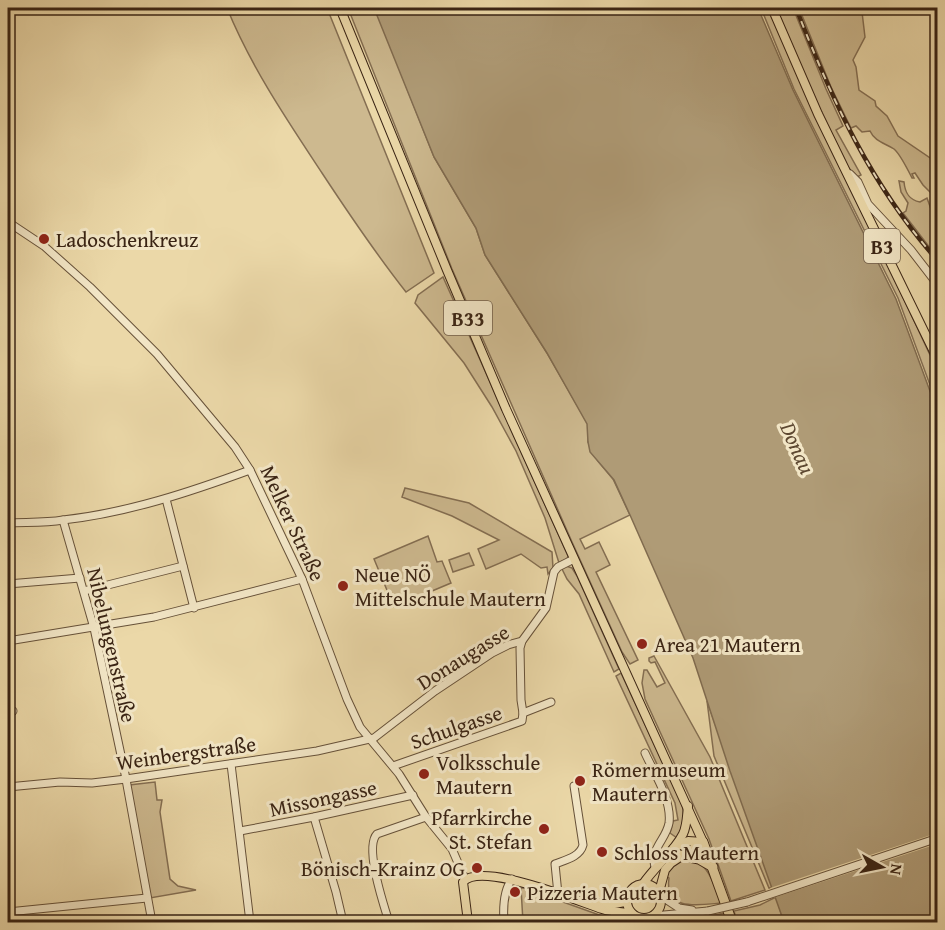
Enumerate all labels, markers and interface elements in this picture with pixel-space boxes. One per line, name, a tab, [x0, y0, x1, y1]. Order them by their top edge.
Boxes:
place label: Ladoschenkreuz	[56, 224, 198, 255]
road number: B3	[864, 229, 900, 263]
marker: Ladoschenkreuz	[37, 232, 51, 246]
road number: B33	[444, 301, 492, 335]
water label: Donau	[772, 416, 824, 479]
street label: Melker Straße	[253, 460, 333, 586]
place label: Neue NÖ Mittelschule Mautern	[355, 559, 546, 614]
street label: Nibelungenstraße	[79, 565, 145, 725]
marker: Neue NÖ Mittelschule Mautern	[336, 579, 350, 593]
street label: Donaugasse	[411, 616, 515, 698]
place label: Area 21 Mautern	[654, 629, 801, 660]
marker: Area 21 Mautern	[635, 637, 649, 651]
street label: Schulgasse	[406, 697, 506, 757]
street label: Weinbergstraße	[114, 728, 258, 778]
place label: Volksschule Mautern	[436, 747, 541, 802]
place label: Römermuseum Mautern	[592, 754, 726, 809]
marker: Volksschule Mautern	[417, 767, 431, 781]
street label: Missongasse	[266, 771, 380, 825]
marker: Römermuseum Mautern	[573, 774, 587, 788]
place label: Pfarrkirche St. Stefan	[431, 802, 532, 857]
marker: Pfarrkirche St. Stefan	[537, 822, 551, 836]
place label: Schloss Mautern	[614, 837, 759, 868]
north arrow	[852, 837, 912, 897]
marker: Schloss Mautern	[595, 845, 609, 859]
place label: Bönisch-Krainz OG	[301, 853, 465, 884]
marker: Bönisch-Krainz OG	[470, 861, 484, 875]
text: N	[884, 862, 910, 877]
place label: Pizzeria Mautern	[527, 877, 678, 908]
marker: Pizzeria Mautern	[508, 885, 522, 899]

